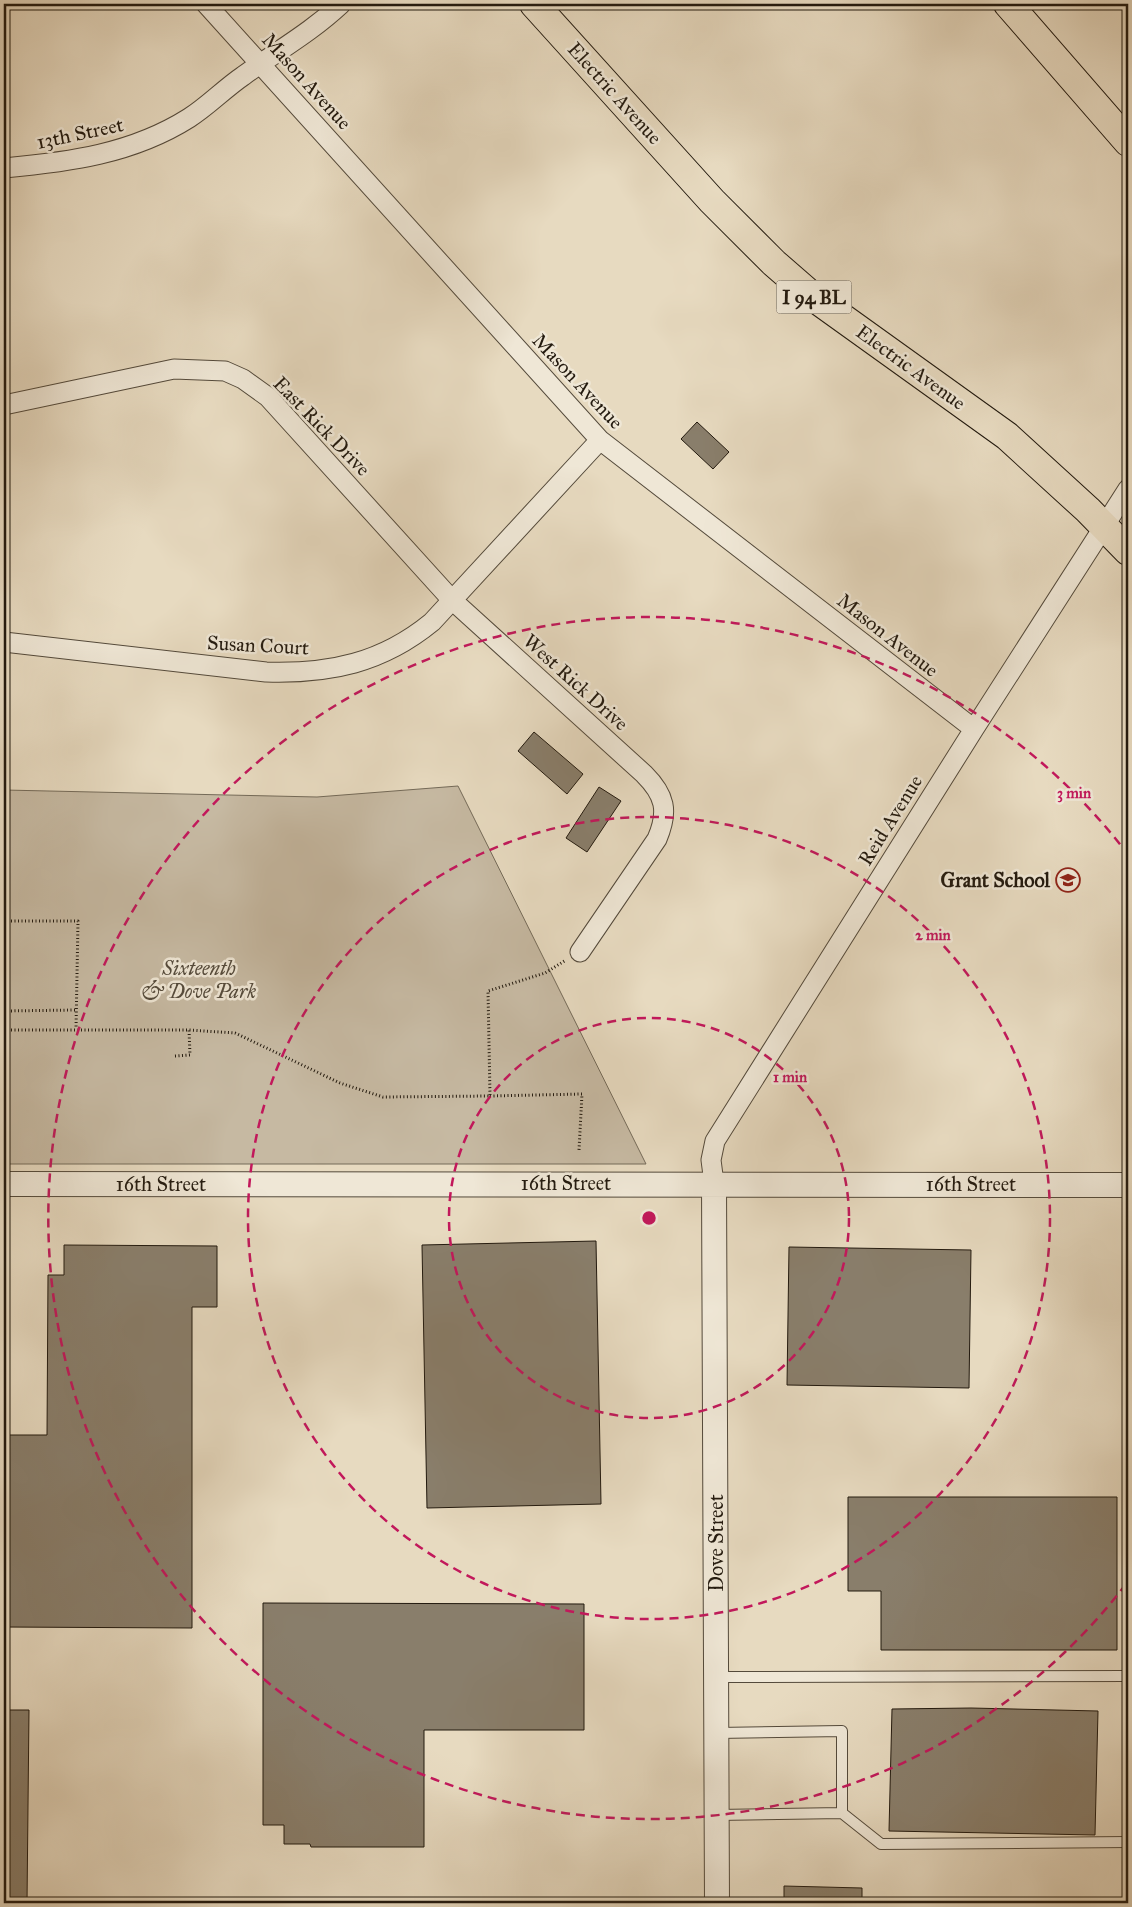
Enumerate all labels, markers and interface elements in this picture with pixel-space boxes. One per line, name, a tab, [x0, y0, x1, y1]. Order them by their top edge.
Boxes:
street label: Mason Avenue	[257, 28, 357, 134]
street label: Electric Avenue	[563, 37, 667, 149]
street label: 13th Street	[34, 112, 126, 154]
road number: I 94 BL	[776, 280, 852, 314]
street label: Electric Avenue	[852, 319, 970, 415]
street label: Mason Avenue	[528, 328, 628, 434]
street label: East Rick Drive	[268, 371, 376, 481]
street label: Mason Avenue	[833, 588, 943, 682]
street label: West Rick Drive	[519, 629, 633, 735]
street label: Susan Court	[206, 630, 310, 660]
street label: Reid Avenue	[853, 770, 927, 870]
text: 3 min	[1057, 784, 1092, 803]
school or university icon: Grant School	[1055, 867, 1081, 893]
place label: Grant School	[941, 868, 1051, 892]
text: 2 min	[915, 926, 952, 944]
park label: Sixteenth & Dove Park	[142, 956, 256, 1003]
text: 1 min	[773, 1068, 808, 1086]
street label: 16th Street	[521, 1171, 611, 1195]
street label: 16th Street	[116, 1172, 206, 1196]
street label: 16th Street	[926, 1172, 1016, 1196]
centre of rings	[640, 1209, 658, 1227]
street label: Dove Street	[704, 1494, 728, 1592]

